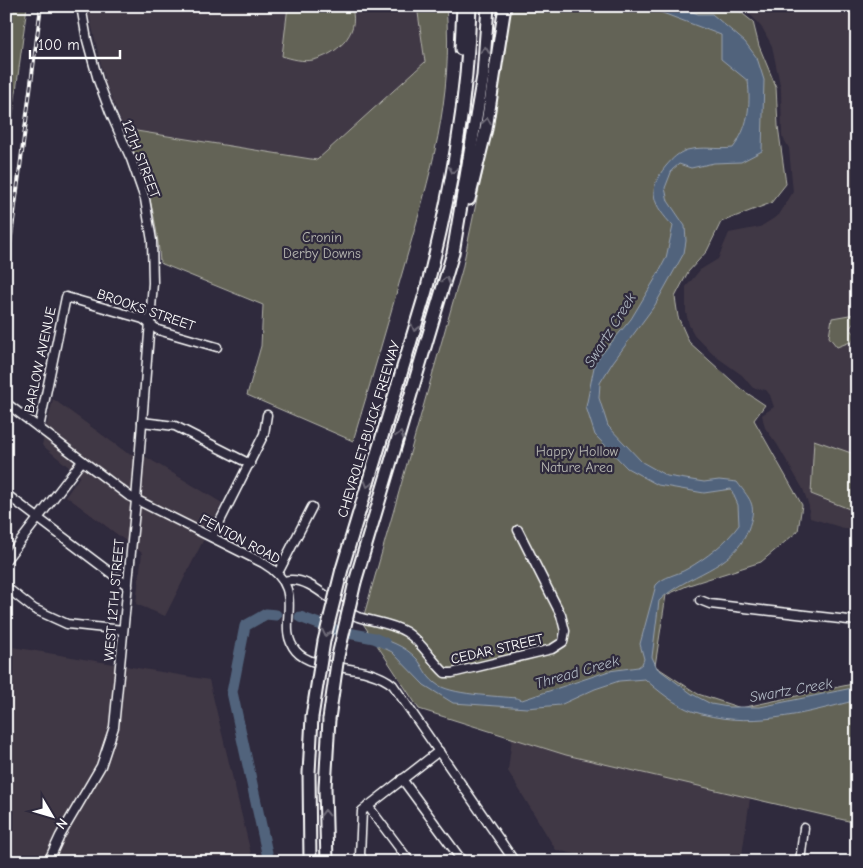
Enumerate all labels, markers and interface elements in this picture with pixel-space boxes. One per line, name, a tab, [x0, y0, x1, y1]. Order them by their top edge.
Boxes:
scale bar	[30, 28, 120, 60]
text: 100 m	[38, 36, 80, 54]
one-way arrow	[479, 45, 490, 53]
street label: 12TH STREET	[118, 117, 164, 201]
one-way arrow	[481, 117, 492, 125]
one-way arrow	[449, 166, 459, 174]
park label: Cronin Derby Downs	[283, 229, 361, 262]
one-way arrow	[440, 275, 451, 284]
street label: BROOKS STREET	[95, 285, 198, 335]
water label: Swartz Creek	[580, 289, 640, 370]
street label: BARLOW AVENUE	[20, 305, 60, 415]
one-way arrow	[411, 323, 421, 332]
street label: CHEVROLET-BUICK FREEWAY	[334, 338, 404, 520]
one-way arrow	[394, 432, 404, 440]
park label: Happy Hollow Nature Area	[536, 443, 619, 476]
one-way arrow	[364, 479, 374, 487]
street label: FENTON ROAD	[197, 511, 284, 568]
street label: WEST 12TH STREET	[100, 537, 128, 662]
one-way arrow	[321, 629, 331, 637]
street label: CEDAR STREET	[449, 630, 546, 668]
water label: Thread Creek	[533, 651, 622, 693]
water label: Swartz Creek	[748, 674, 835, 706]
north arrow	[28, 790, 78, 840]
one-way arrow	[320, 809, 331, 817]
text: N	[52, 815, 71, 833]

